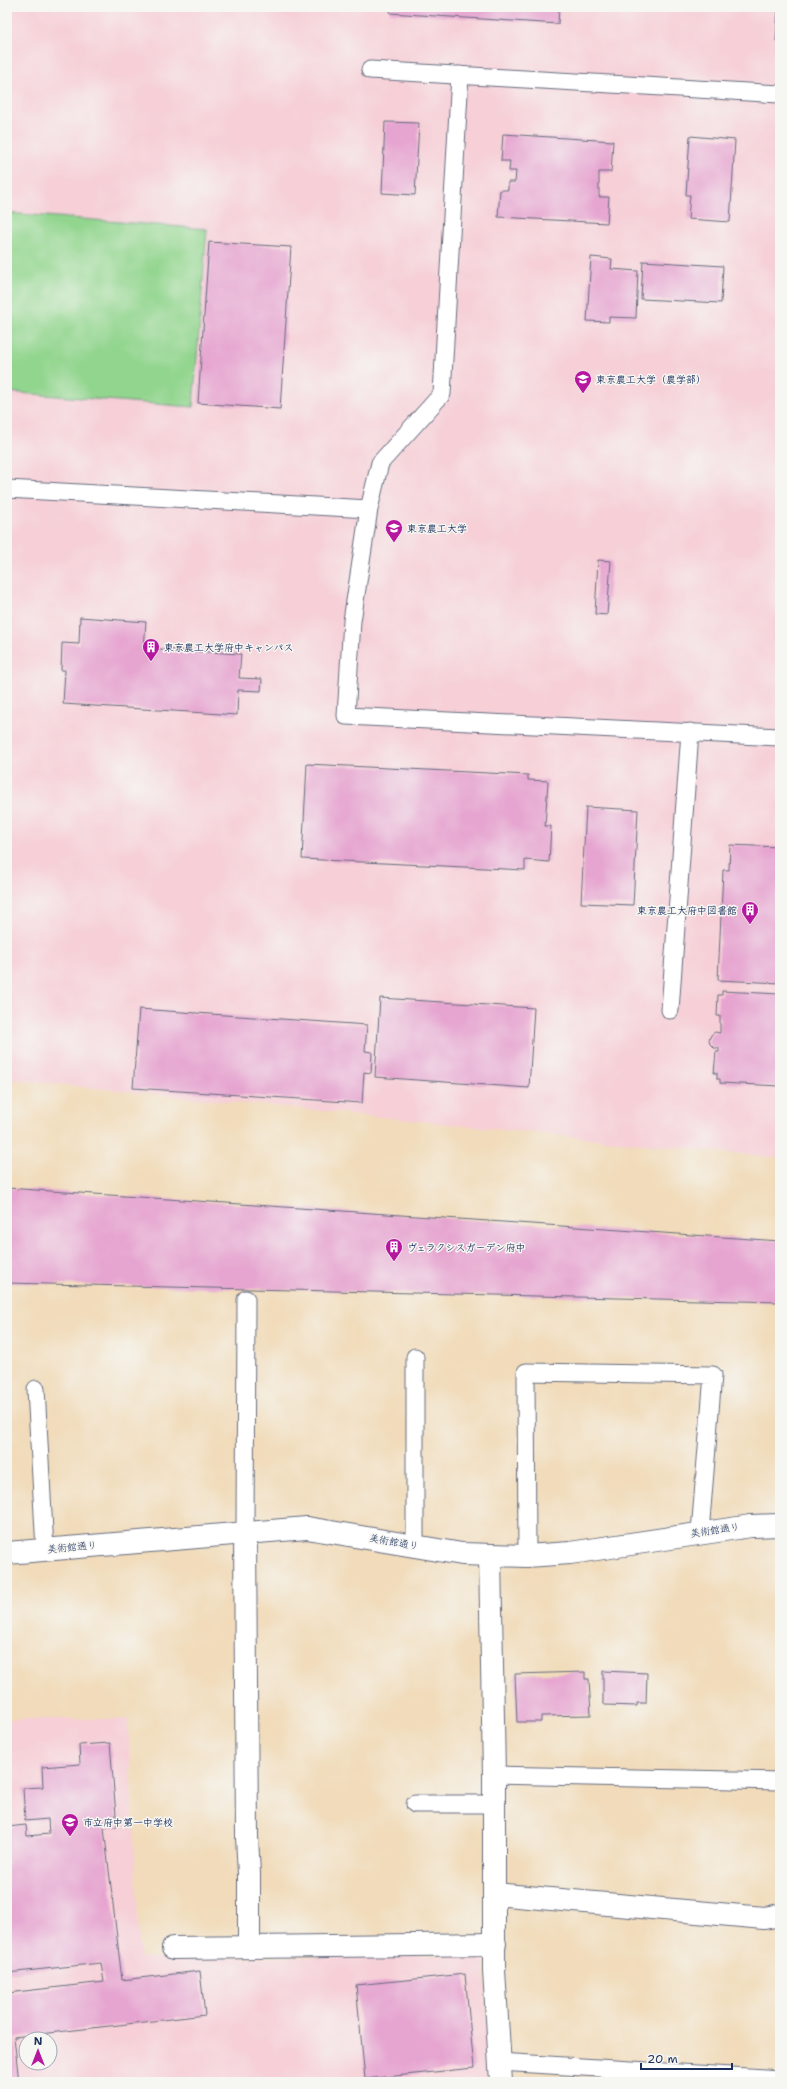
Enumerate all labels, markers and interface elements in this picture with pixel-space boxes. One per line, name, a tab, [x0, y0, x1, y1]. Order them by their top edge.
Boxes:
school or university icon: 東京農工大学（農学部）	[573, 369, 593, 394]
place label: 東京農工大学（農学部）	[596, 373, 706, 386]
school or university icon: 東京農工大学	[384, 518, 404, 543]
place label: 東京農工大学	[407, 522, 467, 535]
building icon: 東京農工大学府中キャンパス	[141, 637, 161, 662]
place label: 東京農工大学府中キャンパス	[164, 641, 294, 654]
building icon: 東京農工大府中図書館	[740, 900, 760, 925]
place label: 東京農工大府中図書館	[637, 904, 737, 917]
building icon: ヴェラクシスガーデン府中	[384, 1237, 404, 1262]
place label: ヴェラクシスガーデン府中	[407, 1241, 525, 1254]
street label: 美術館通り	[689, 1520, 741, 1540]
street label: 美術館通り	[368, 1531, 420, 1553]
street label: 美術館通り	[47, 1538, 97, 1556]
school or university icon: 市立府中第一中学校	[60, 1812, 80, 1837]
place label: 市立府中第一中学校	[83, 1816, 173, 1829]
north arrow	[18, 2031, 58, 2071]
text: N	[34, 2034, 43, 2049]
scale bar	[641, 2045, 732, 2071]
text: 20 m	[647, 2051, 678, 2067]

